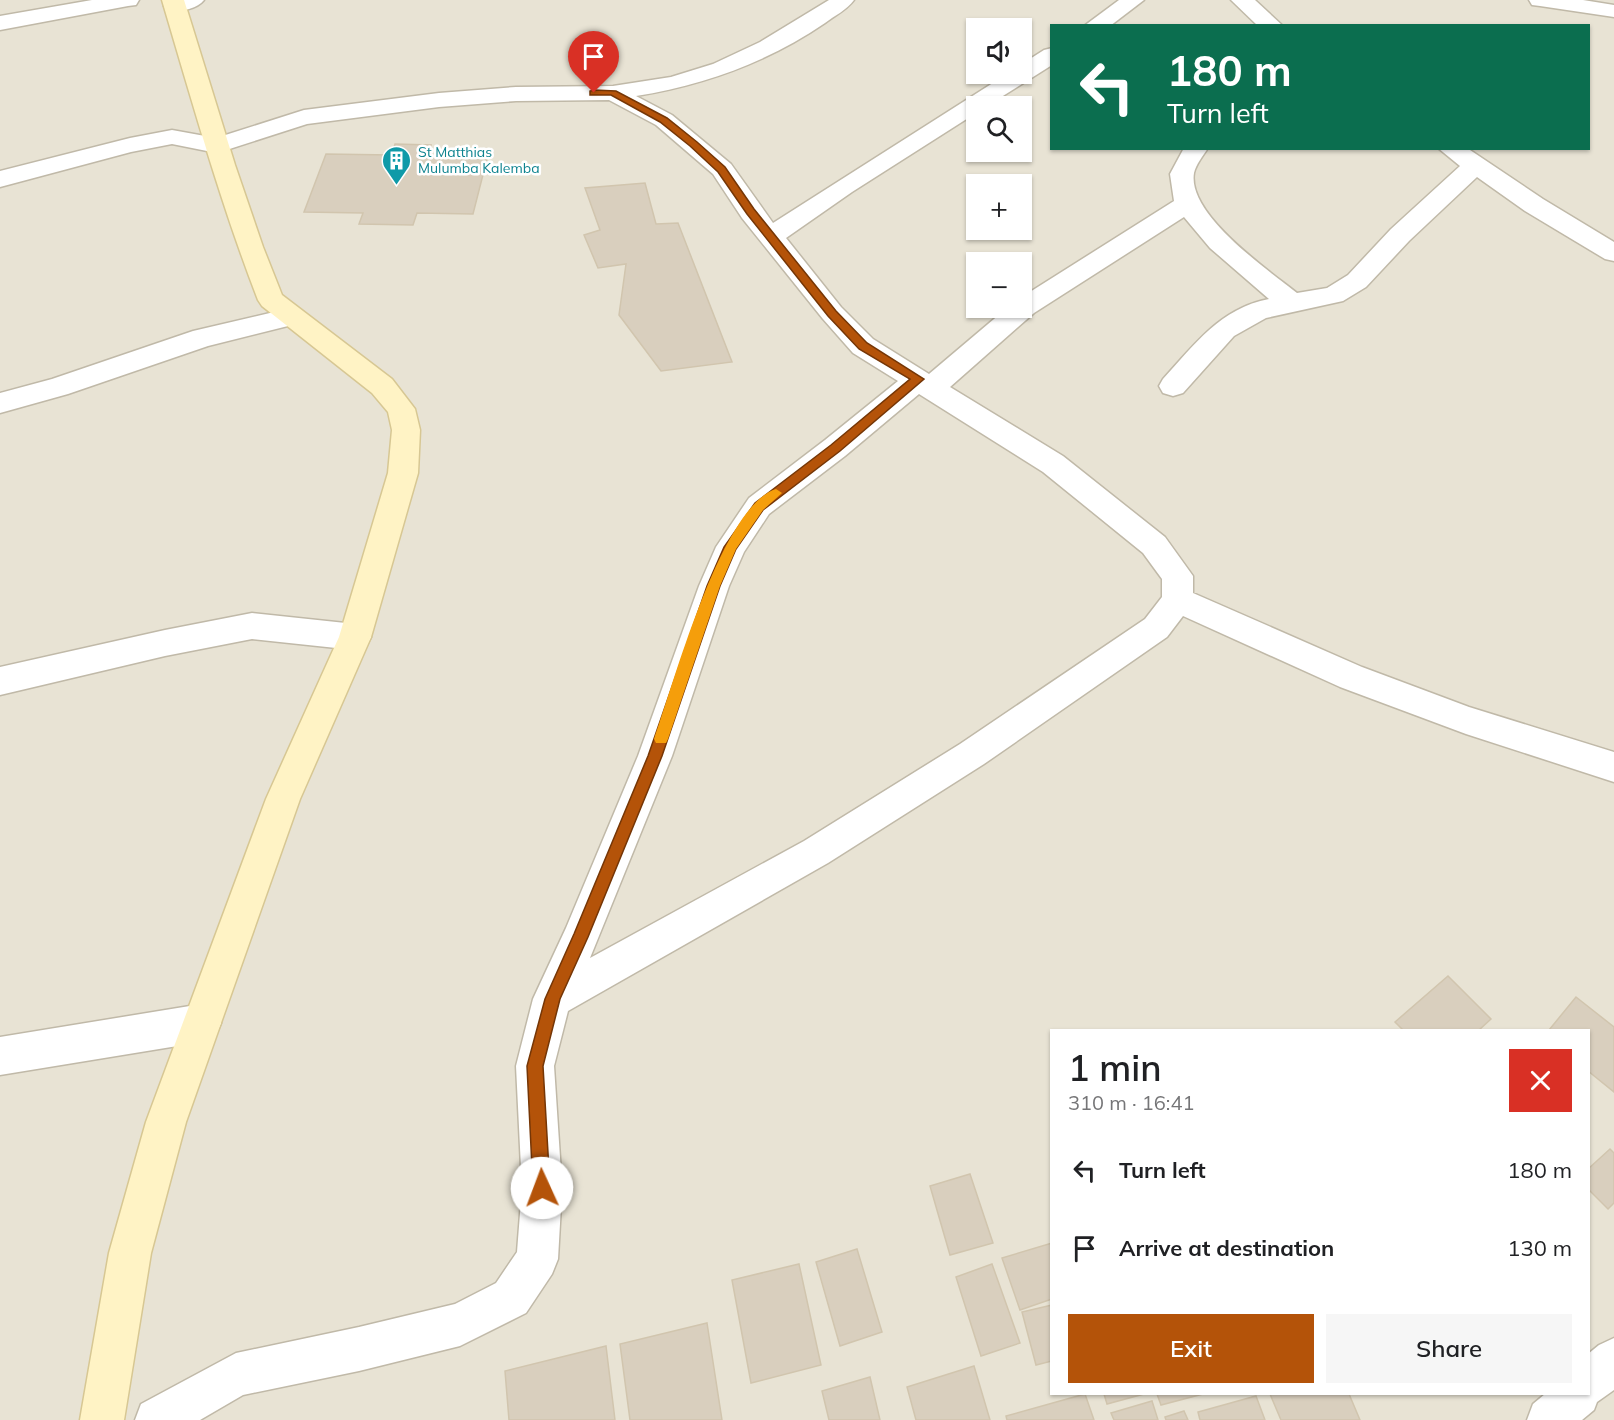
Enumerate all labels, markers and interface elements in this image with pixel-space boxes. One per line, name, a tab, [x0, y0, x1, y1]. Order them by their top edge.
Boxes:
map controls	[966, 18, 1032, 318]
button: sound	[966, 18, 1032, 84]
pin	[568, 31, 619, 93]
icon: arrive	[577, 40, 610, 73]
text: 180 m	[1167, 44, 1292, 97]
icon: left	[1068, 48, 1146, 126]
button: search	[966, 96, 1032, 162]
text: Turn left	[1167, 96, 1269, 130]
place label: St Matthias Mulumba Kalemba	[418, 143, 540, 177]
building icon: St Matthias Mulumba Kalemba	[381, 144, 413, 186]
button: +	[966, 174, 1032, 240]
button: −	[966, 252, 1032, 318]
text: 1 min	[1068, 1045, 1162, 1090]
button: close	[1509, 1049, 1572, 1112]
text: 310 m · 16:41	[1068, 1090, 1194, 1115]
icon: left	[1068, 1154, 1101, 1187]
position arrow	[510, 1156, 574, 1220]
text: Turn left	[1119, 1156, 1206, 1184]
text: 180 m	[1507, 1156, 1572, 1184]
icon: arrive	[1068, 1232, 1101, 1265]
text: Arrive at destination	[1119, 1234, 1334, 1262]
text: 130 m	[1507, 1234, 1572, 1262]
button: Exit	[1068, 1314, 1314, 1383]
button: Share	[1326, 1314, 1572, 1383]

